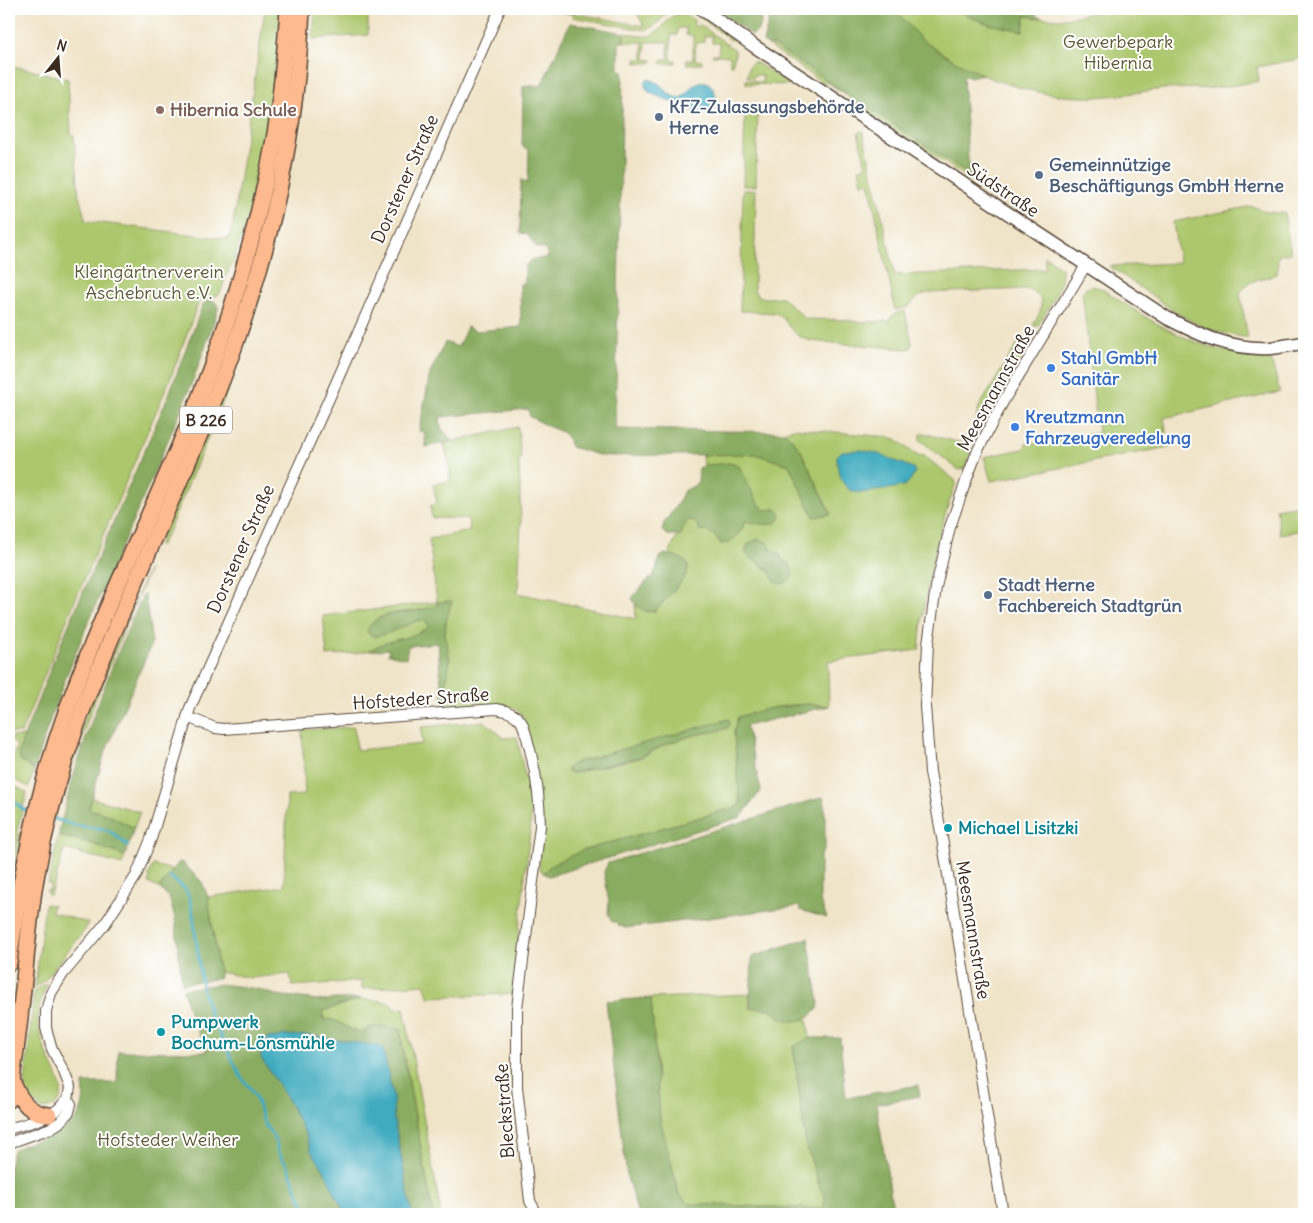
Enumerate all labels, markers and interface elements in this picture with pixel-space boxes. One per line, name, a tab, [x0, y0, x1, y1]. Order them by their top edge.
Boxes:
park label: Gewerbepark Hibernia	[1063, 30, 1173, 74]
north arrow	[32, 32, 82, 82]
text: N	[55, 36, 69, 56]
place label: KFZ-Zulassungsbehörde Herne	[669, 95, 865, 139]
place label: Hibernia Schule	[170, 98, 297, 121]
marker: Hibernia Schule	[154, 104, 166, 116]
street label: Dorstener Straße	[366, 111, 443, 247]
marker: KFZ-Zulassungsbehörde Herne	[653, 111, 665, 123]
place label: Gemeinnützige Beschäftigungs GmbH Herne	[1049, 153, 1284, 197]
street label: Südstraße	[963, 157, 1044, 222]
marker: Gemeinnützige Beschäftigungs GmbH Herne	[1033, 169, 1045, 181]
park label: Kleingärtnerverein Aschebruch e.V.	[74, 260, 224, 304]
street label: Meesmannstraße	[952, 321, 1040, 455]
place label: Stahl GmbH Sanitär	[1061, 346, 1157, 390]
marker: Stahl GmbH Sanitär	[1045, 362, 1057, 374]
place label: Kreutzmann Fahrzeugveredelung	[1025, 405, 1191, 449]
road number: B 226	[180, 406, 232, 434]
marker: Kreutzmann Fahrzeugveredelung	[1009, 421, 1021, 433]
street label: Dorstener Straße	[202, 481, 279, 617]
place label: Stadt Herne Fachbereich Stadtgrün	[998, 573, 1183, 617]
marker: Stadt Herne Fachbereich Stadtgrün	[982, 589, 994, 601]
street label: Hofsteder Straße	[352, 682, 490, 715]
place label: Michael Lisitzki	[958, 816, 1078, 839]
marker: Michael Lisitzki	[942, 822, 954, 834]
street label: Meesmannstraße	[951, 859, 996, 1001]
place label: Pumpwerk Bochum-Lönsmühle	[171, 1010, 335, 1054]
marker: Pumpwerk Bochum-Lönsmühle	[155, 1026, 167, 1038]
street label: Bleckstraße	[490, 1063, 519, 1159]
park label: Hofsteder Weiher	[97, 1128, 239, 1151]

